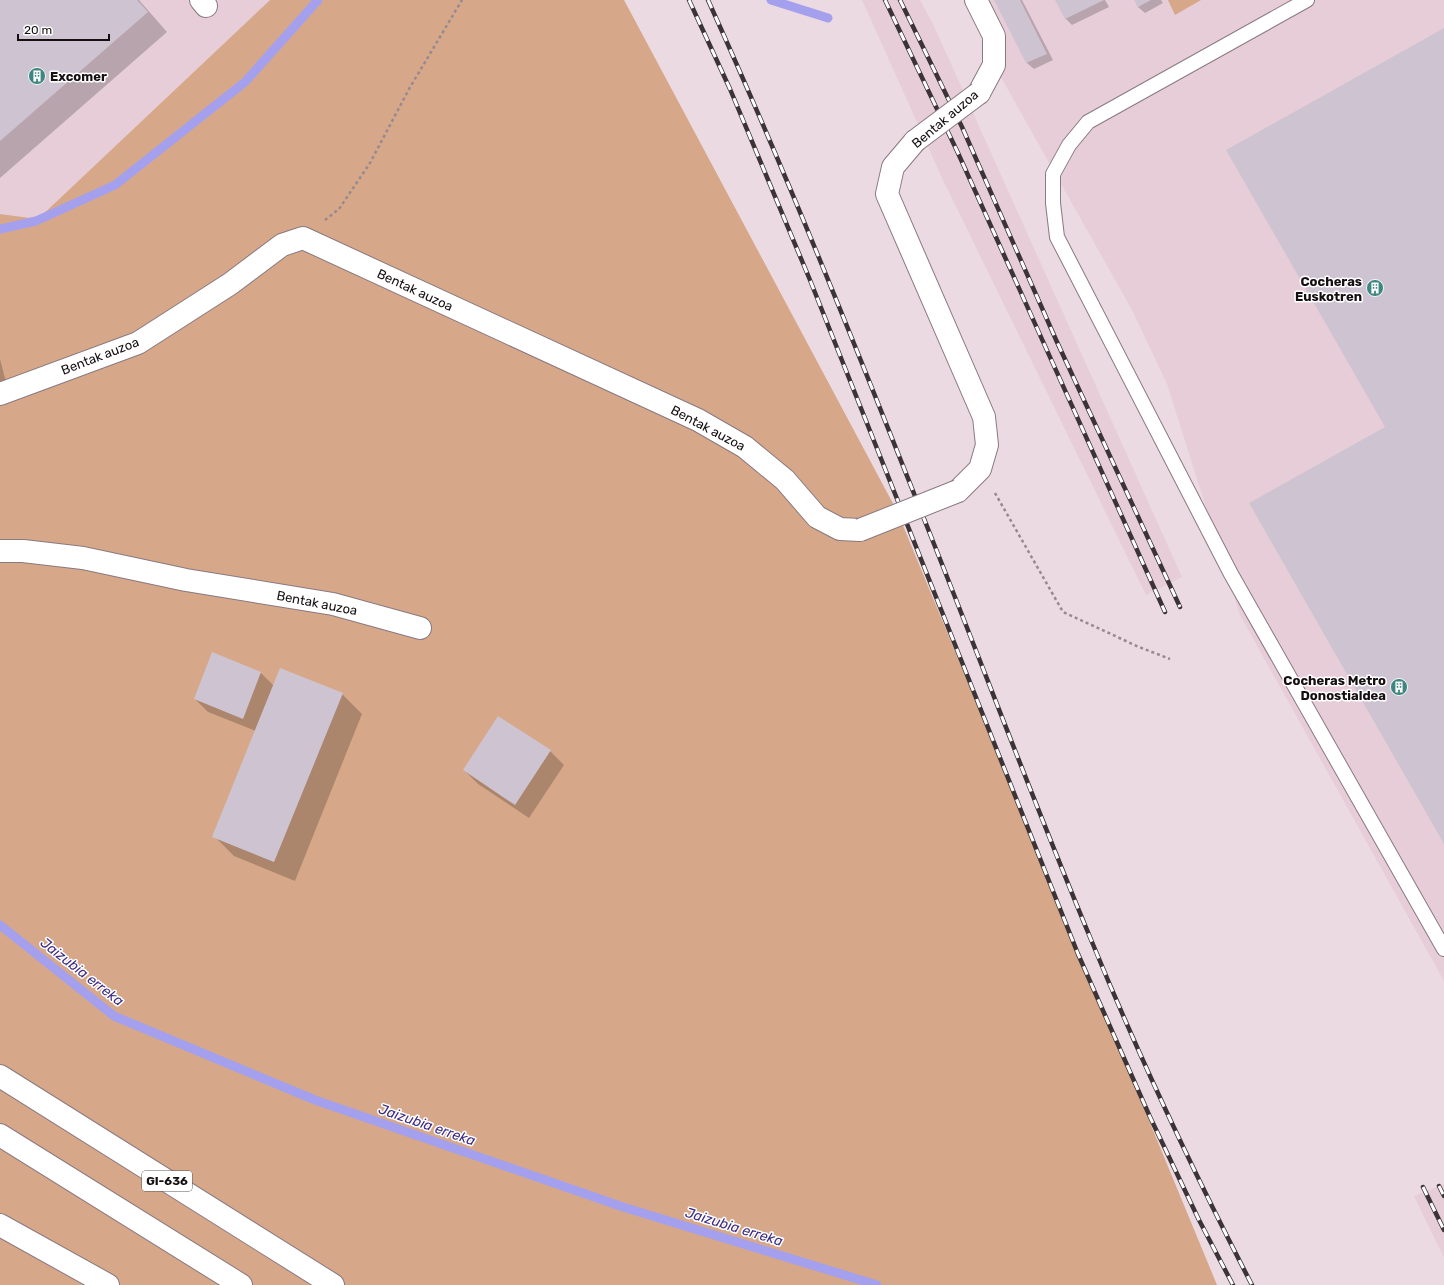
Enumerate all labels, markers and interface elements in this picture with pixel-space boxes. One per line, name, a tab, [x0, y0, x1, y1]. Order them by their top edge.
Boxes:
scale bar	[18, 16, 109, 42]
text: 20 m	[24, 23, 52, 37]
building icon: Excomer	[27, 66, 47, 86]
place label: Excomer	[50, 69, 107, 84]
street label: Bentak auzoa	[909, 87, 981, 151]
street label: Bentak auzoa	[375, 266, 455, 314]
place label: Cocheras Euskotren	[1295, 274, 1362, 304]
building icon: Cocheras Euskotren	[1365, 278, 1385, 298]
street label: Bentak auzoa	[59, 334, 141, 378]
street label: Bentak auzoa	[668, 402, 748, 454]
street label: Bentak auzoa	[275, 588, 359, 618]
place label: Cocheras Metro Donostialdea	[1283, 673, 1386, 703]
building icon: Cocheras Metro Donostialdea	[1389, 677, 1409, 697]
water label: Jaizubia erreka	[37, 934, 127, 1010]
water label: Jaizubia erreka	[376, 1101, 478, 1149]
road number: GI-636	[142, 1171, 192, 1191]
water label: Jaizubia erreka	[683, 1204, 785, 1250]

